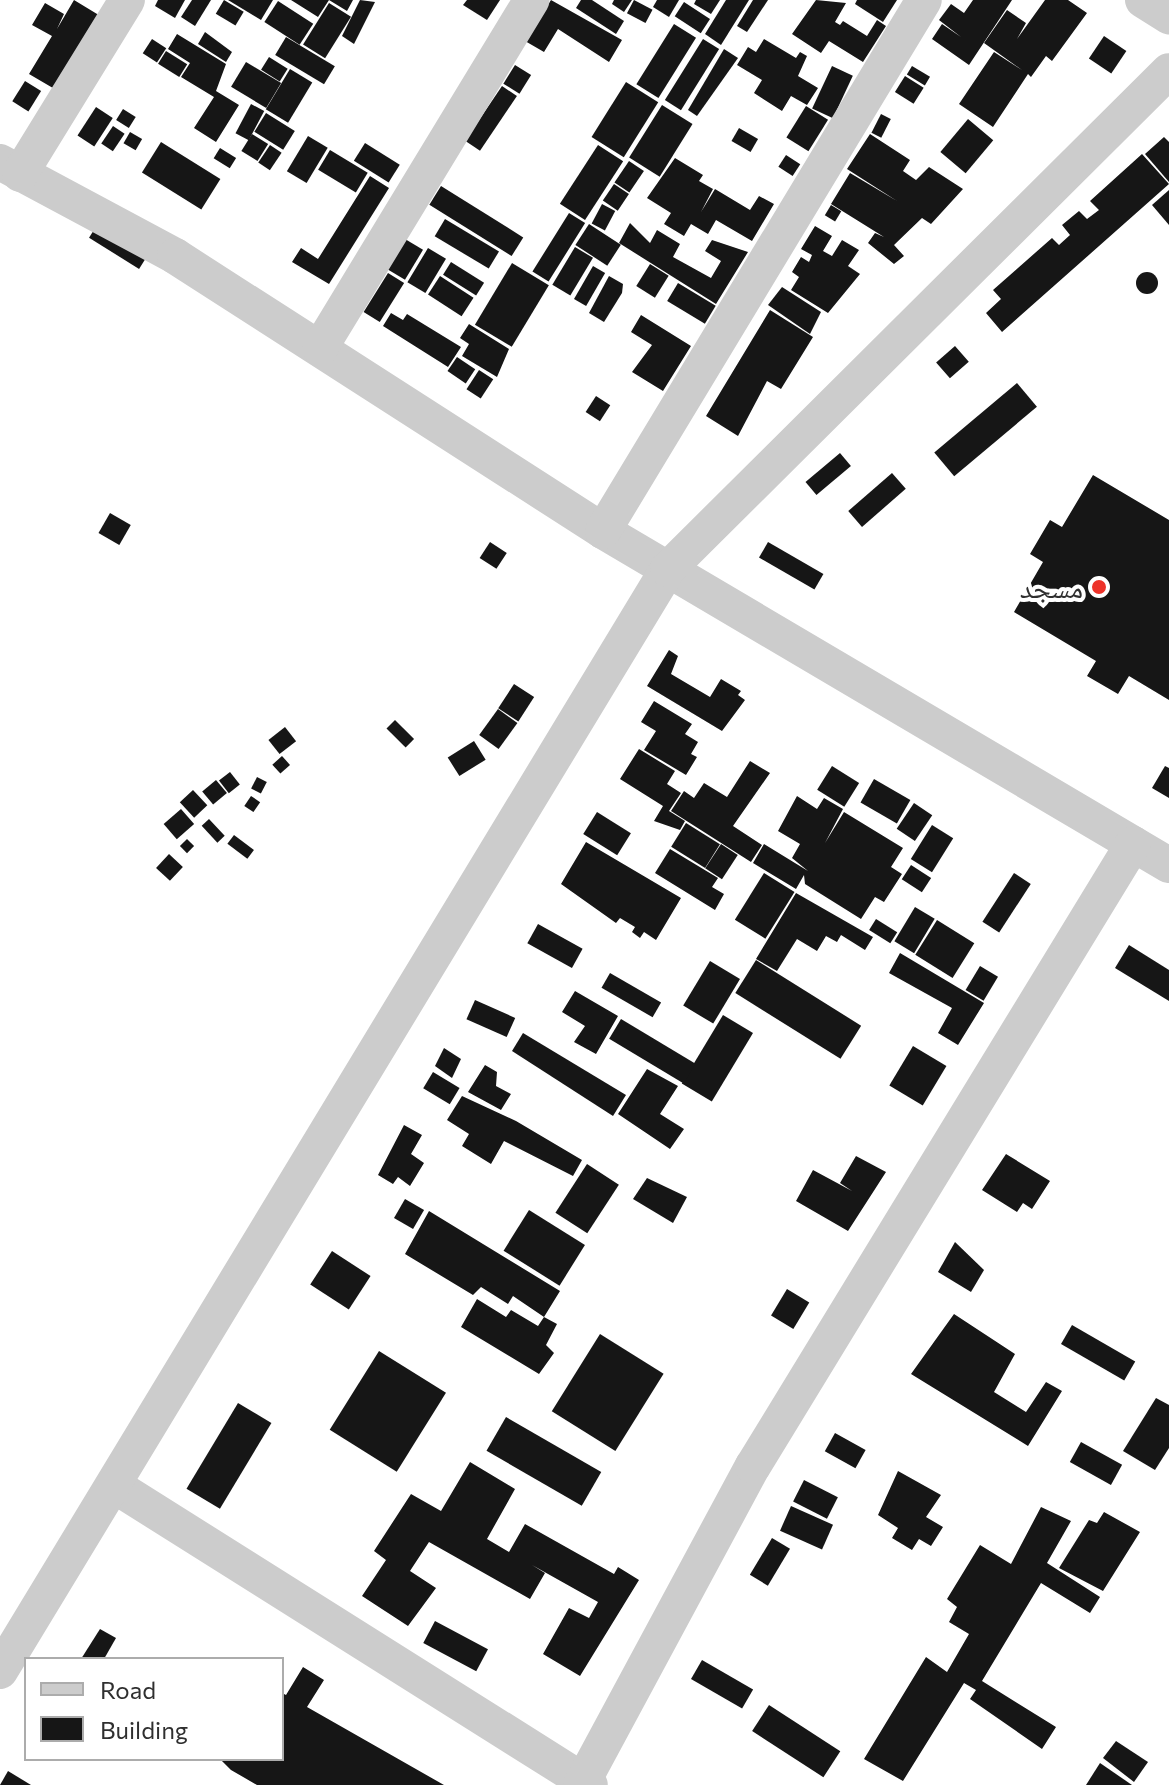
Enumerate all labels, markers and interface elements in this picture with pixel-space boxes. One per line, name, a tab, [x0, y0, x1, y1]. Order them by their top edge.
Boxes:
place label: مسجد	[1020, 570, 1083, 604]
marker: مسجد	[1090, 578, 1108, 596]
legend	[24, 1657, 284, 1761]
text: Road	[100, 1675, 156, 1704]
text: Building	[100, 1715, 188, 1744]

